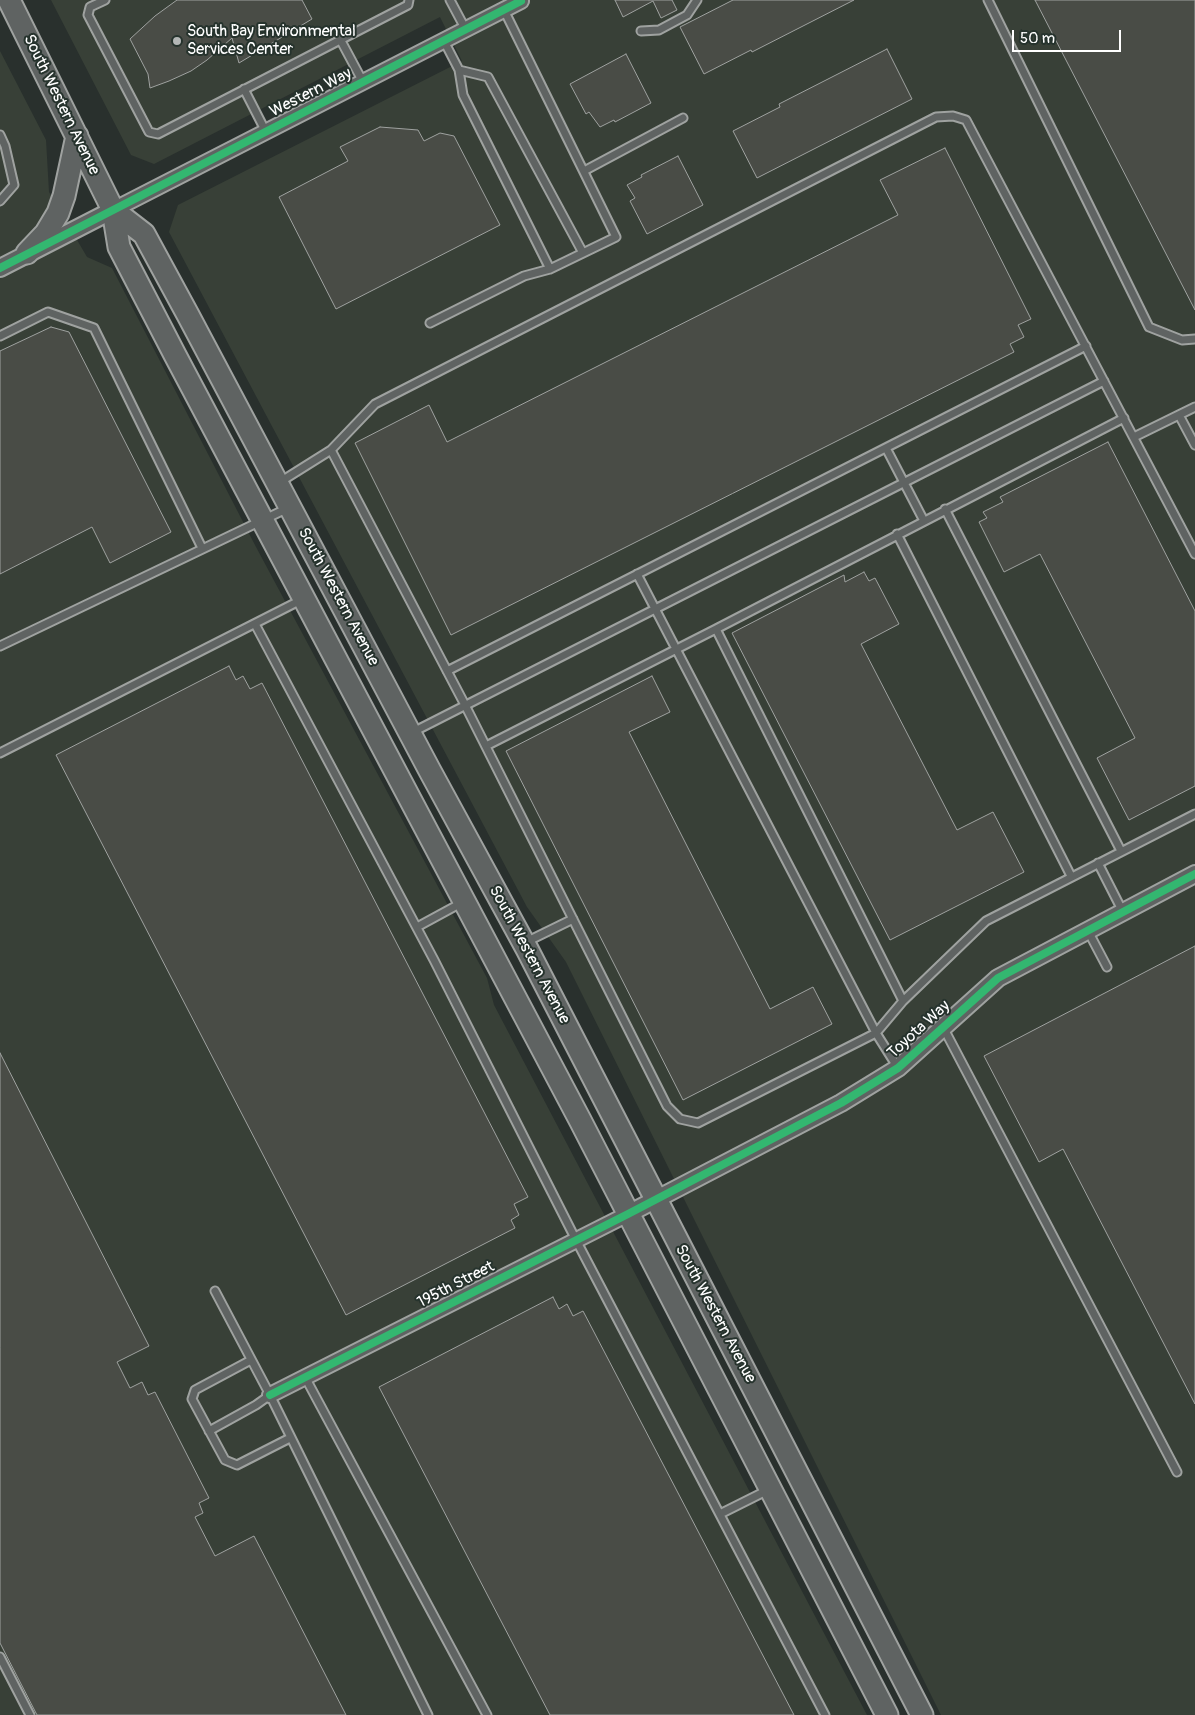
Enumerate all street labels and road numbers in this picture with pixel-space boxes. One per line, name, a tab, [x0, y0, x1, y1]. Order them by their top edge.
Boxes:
street label: South Western Avenue	[19, 32, 103, 178]
street label: Western Way	[267, 64, 355, 122]
street label: South Western Avenue	[293, 525, 383, 669]
street label: South Western Avenue	[484, 883, 574, 1027]
street label: Toyota Way	[884, 997, 954, 1063]
street label: South Western Avenue	[670, 1242, 760, 1386]
street label: 195th Street	[414, 1257, 498, 1313]

